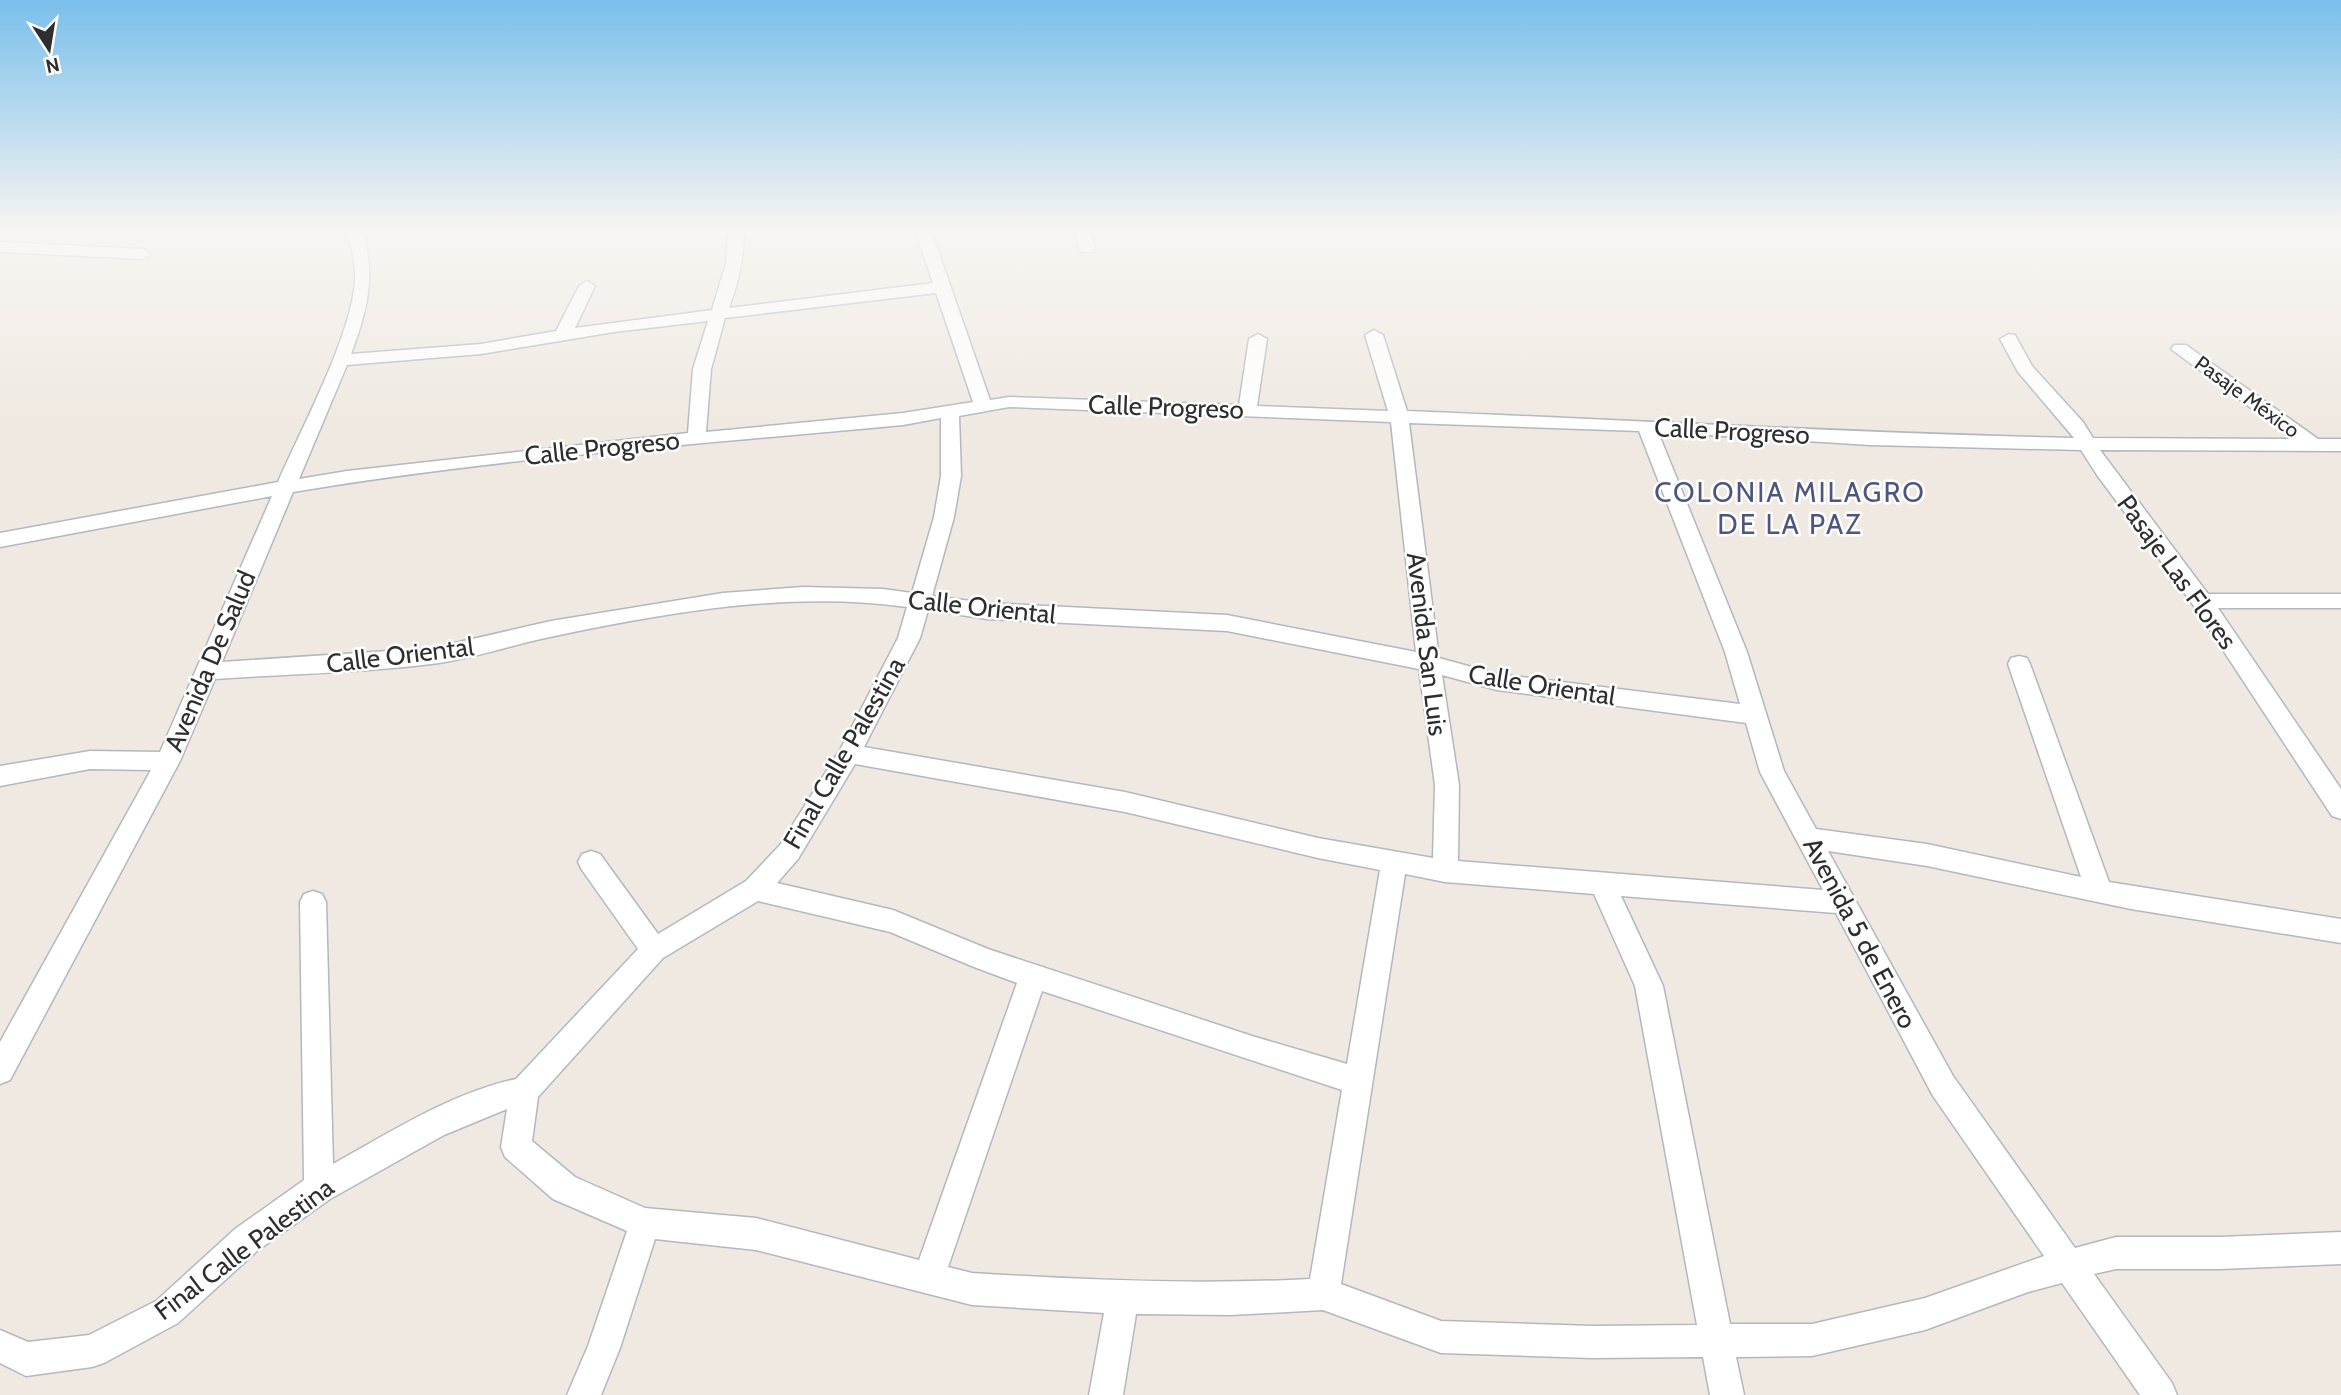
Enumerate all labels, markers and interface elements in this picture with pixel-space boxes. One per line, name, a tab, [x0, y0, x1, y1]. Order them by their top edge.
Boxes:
north arrow	[14, 14, 84, 84]
text: N	[43, 52, 61, 78]
street label: Pasaje México	[2189, 350, 2305, 444]
street label: Calle Progreso	[1088, 388, 1244, 426]
street label: Calle Progreso	[1653, 411, 1811, 451]
street label: Calle Progreso	[523, 424, 681, 472]
district label: COLONIA MILAGRO DE LA PAZ	[1654, 475, 1926, 541]
street label: Pasaje Las Flores	[2110, 489, 2244, 656]
street label: Avenida San Luis	[1400, 550, 1454, 738]
street label: Avenida De Salud	[157, 566, 263, 756]
street label: Calle Oriental	[907, 583, 1057, 631]
street label: Calle Oriental	[324, 630, 476, 680]
street label: Final Calle Palestina	[776, 651, 912, 855]
street label: Calle Oriental	[1466, 658, 1618, 712]
street label: Avenida 5 de Enero	[1796, 832, 1924, 1034]
street label: Final Calle Palestina	[148, 1171, 340, 1327]

